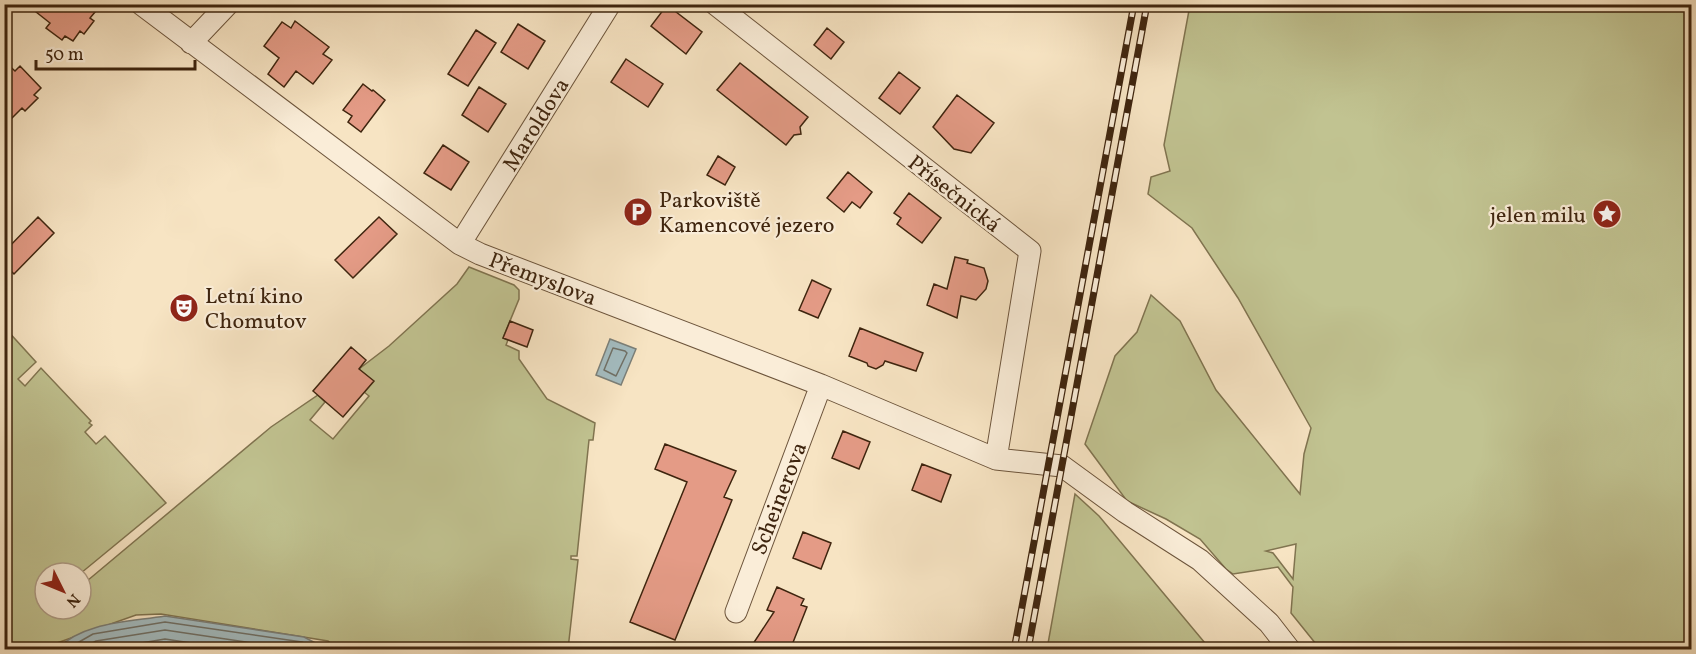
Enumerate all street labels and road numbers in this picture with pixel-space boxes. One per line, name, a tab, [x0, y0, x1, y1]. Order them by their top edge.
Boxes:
street label: Maroldova	[496, 72, 578, 178]
street label: Přísečnická	[900, 149, 1006, 241]
street label: Přemyslova	[484, 246, 600, 315]
street label: Scheinerova	[745, 438, 816, 560]

